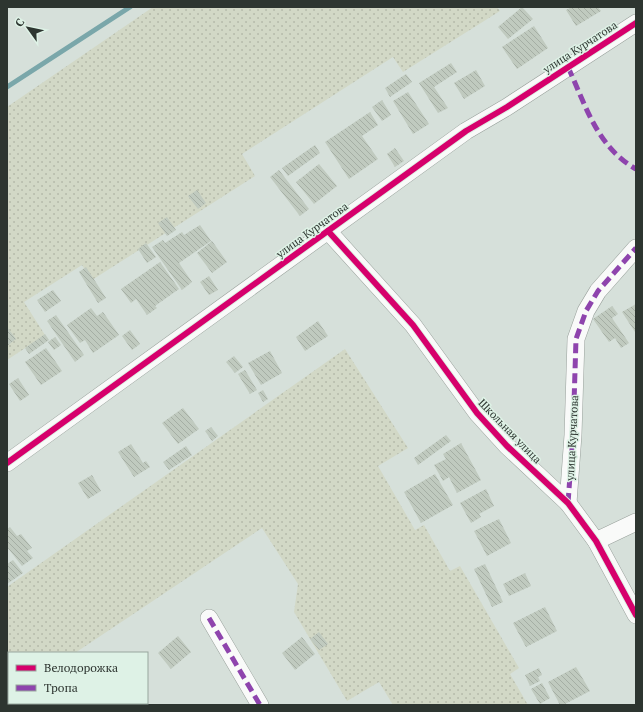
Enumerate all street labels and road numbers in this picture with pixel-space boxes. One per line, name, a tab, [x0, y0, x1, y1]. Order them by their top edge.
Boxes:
street label: улица Курчатова	[539, 18, 620, 77]
street label: улица Курчатова	[272, 199, 351, 261]
street label: улица Курчатова	[563, 394, 581, 482]
street label: Школьная улица	[476, 396, 545, 467]

